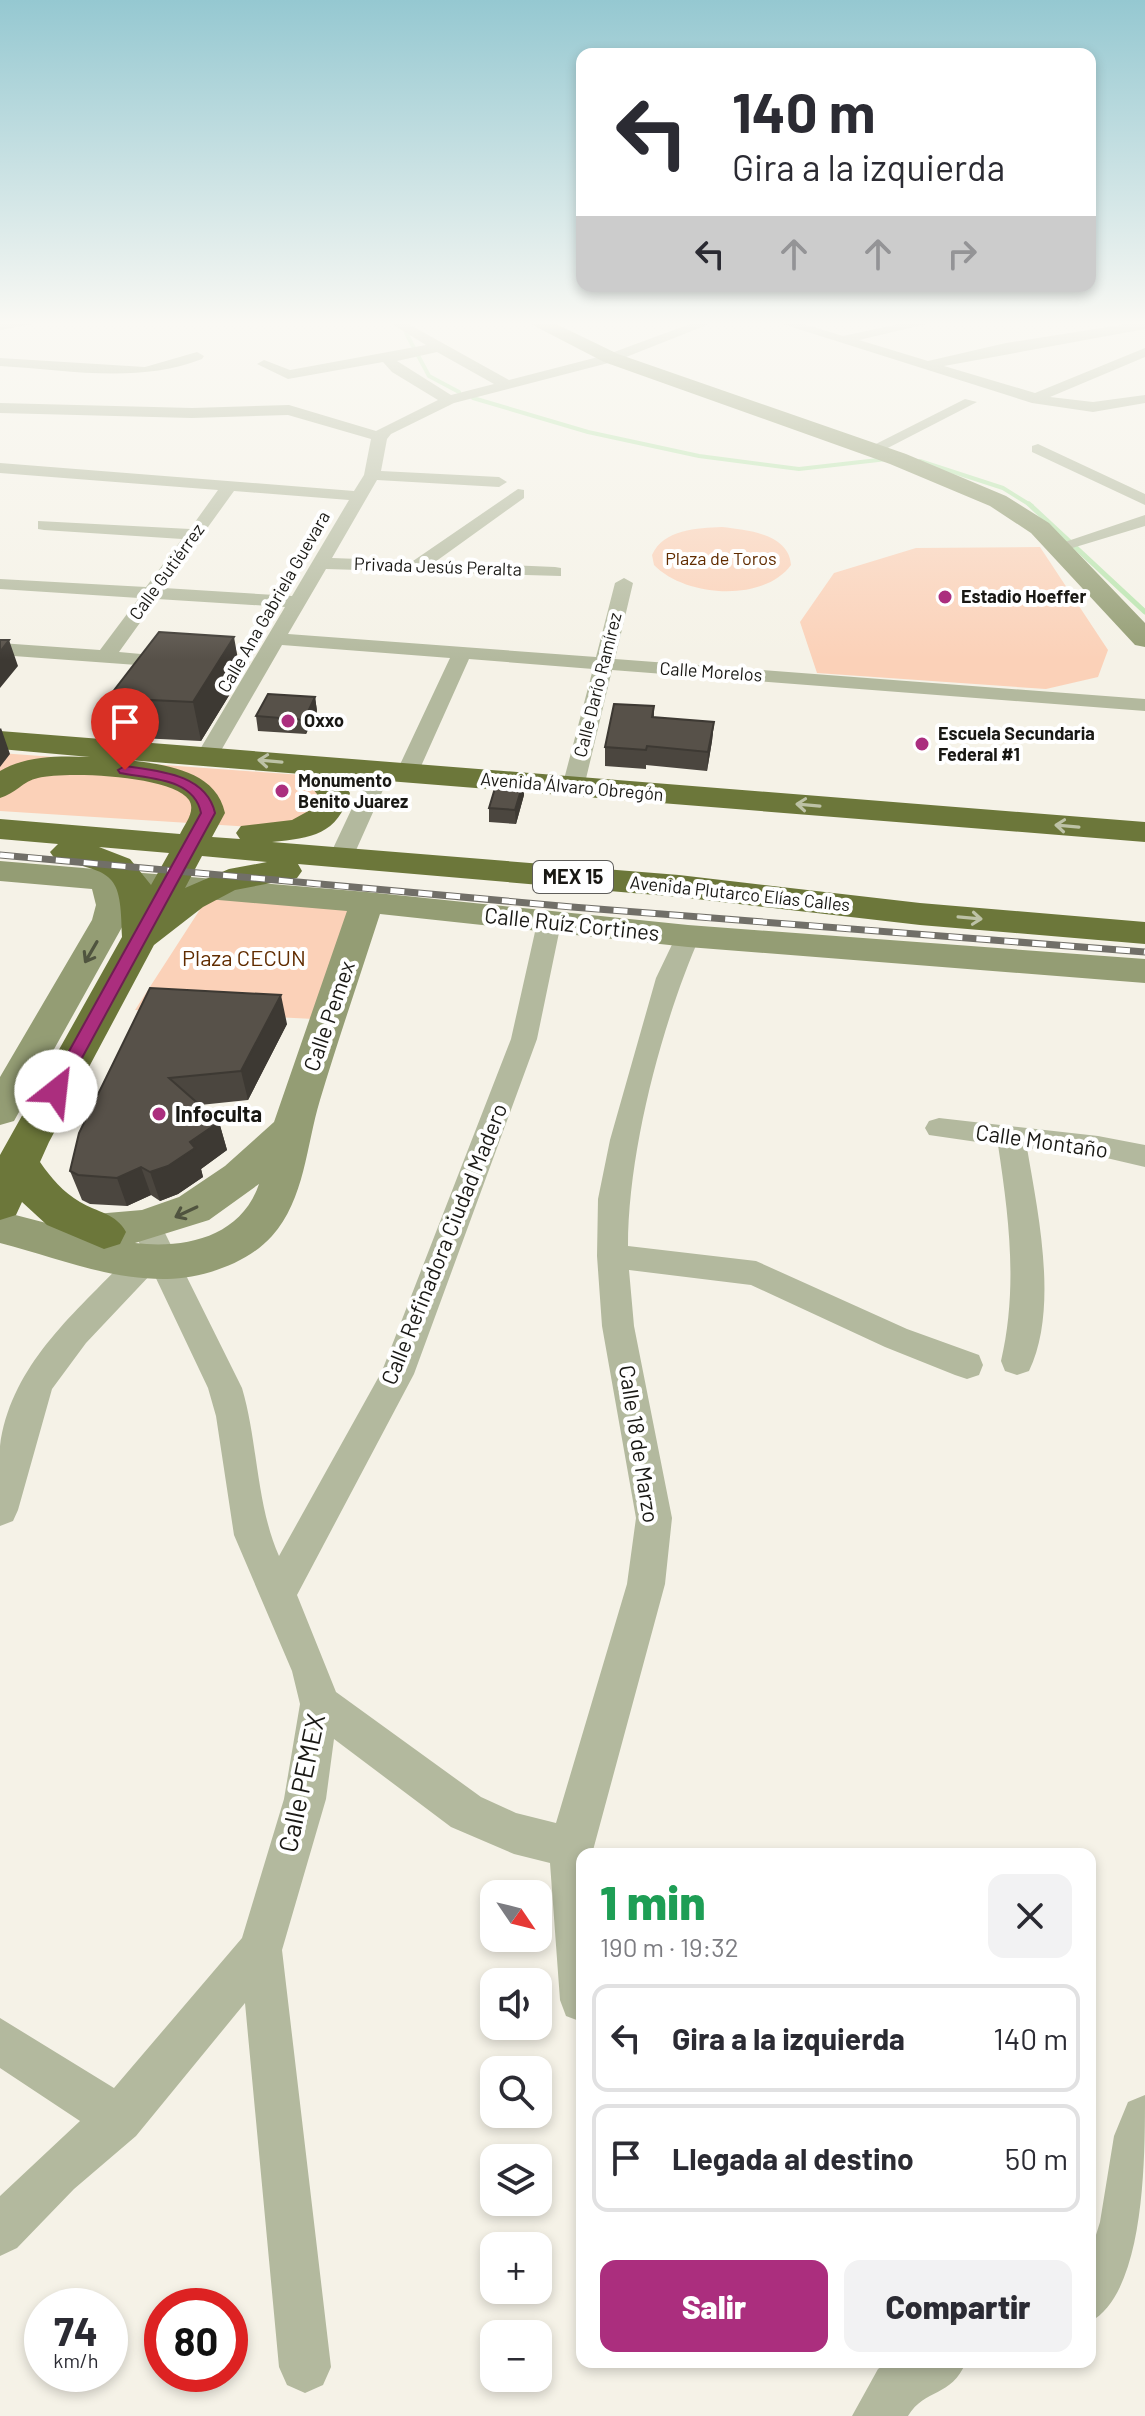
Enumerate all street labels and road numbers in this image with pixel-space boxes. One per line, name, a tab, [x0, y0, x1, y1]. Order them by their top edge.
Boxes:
street label: Calle Ana Gabriela Guevara	[212, 507, 334, 696]
street label: Calle Gutiérrez	[124, 519, 208, 624]
street label: Privada Jesús Peralta	[354, 552, 522, 580]
street label: Calle Darío Ramírez	[568, 610, 626, 759]
street label: Calle Morelos	[659, 656, 763, 686]
street label: Avenida Álvaro Obregón	[480, 767, 665, 805]
road number: MEX 15	[533, 861, 613, 893]
street label: Avenida Plutarco Elías Calles	[629, 871, 851, 916]
street label: Calle Ruíz Cortines	[483, 901, 661, 945]
street label: Calle Pemex	[297, 957, 359, 1074]
street label: Calle Refinadora Ciudad Madero	[375, 1099, 512, 1388]
street label: Calle Montaño	[974, 1118, 1110, 1162]
street label: Calle 18 de Marzo	[615, 1363, 665, 1525]
street label: Calle PEMEX	[271, 1711, 330, 1855]

